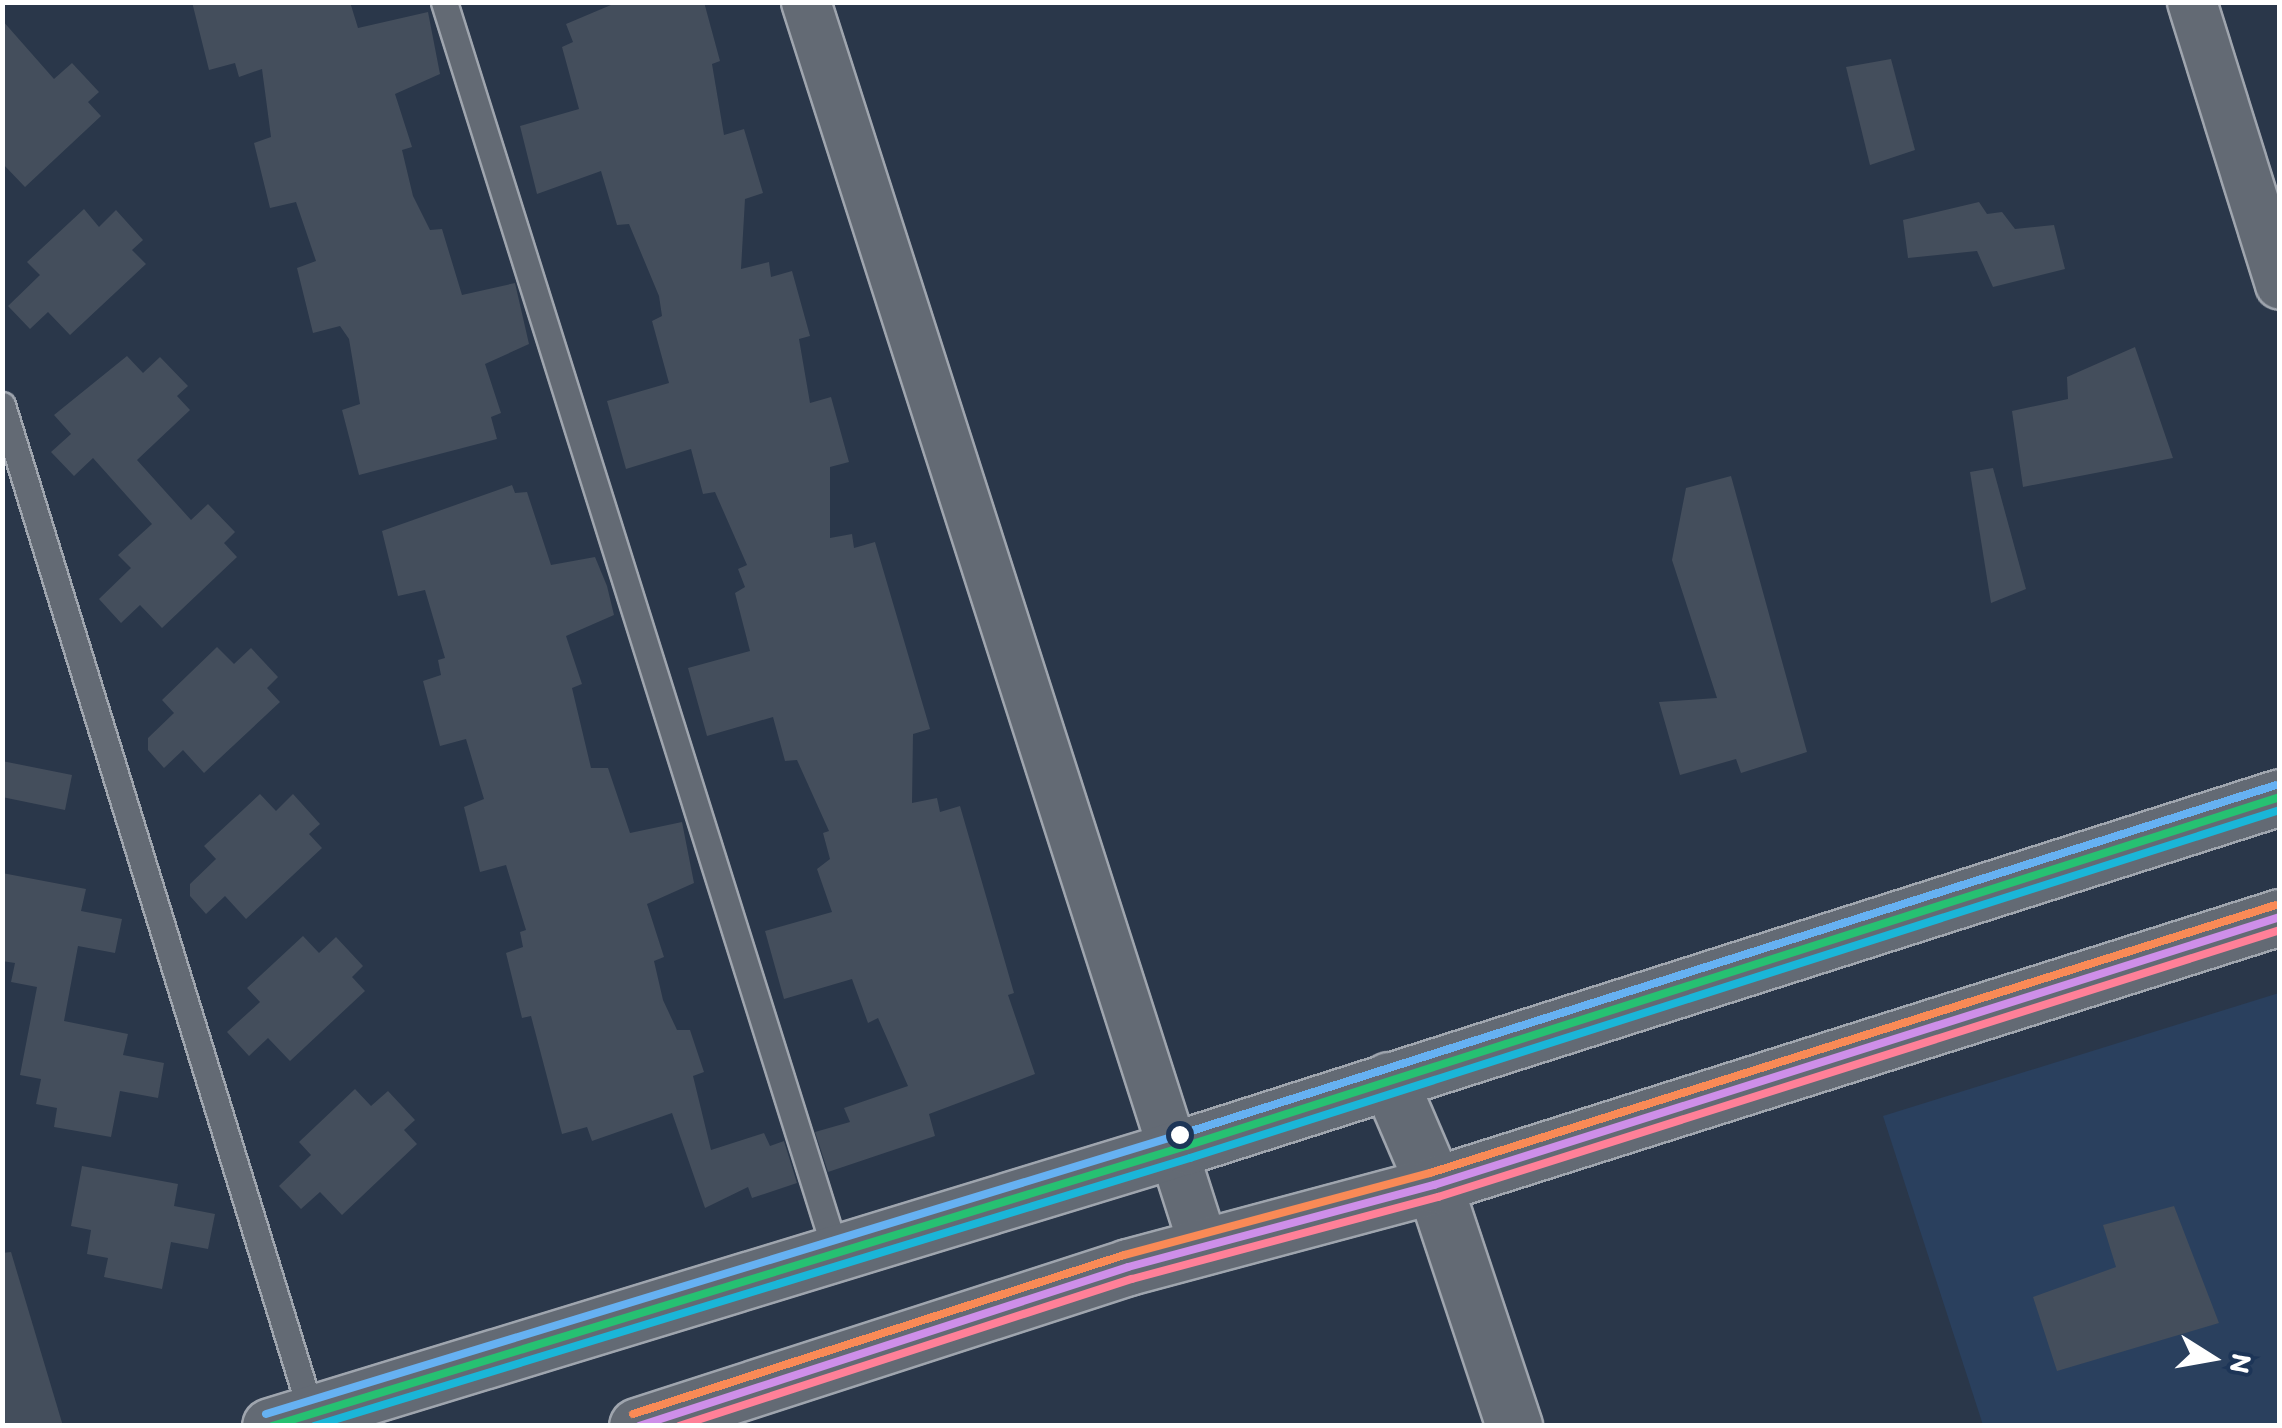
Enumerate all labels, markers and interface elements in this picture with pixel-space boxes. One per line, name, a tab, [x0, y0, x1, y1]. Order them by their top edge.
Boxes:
unlabelled marker	[1170, 1125, 1190, 1145]
north arrow	[2162, 1308, 2262, 1408]
text: N	[2223, 1351, 2260, 1376]

